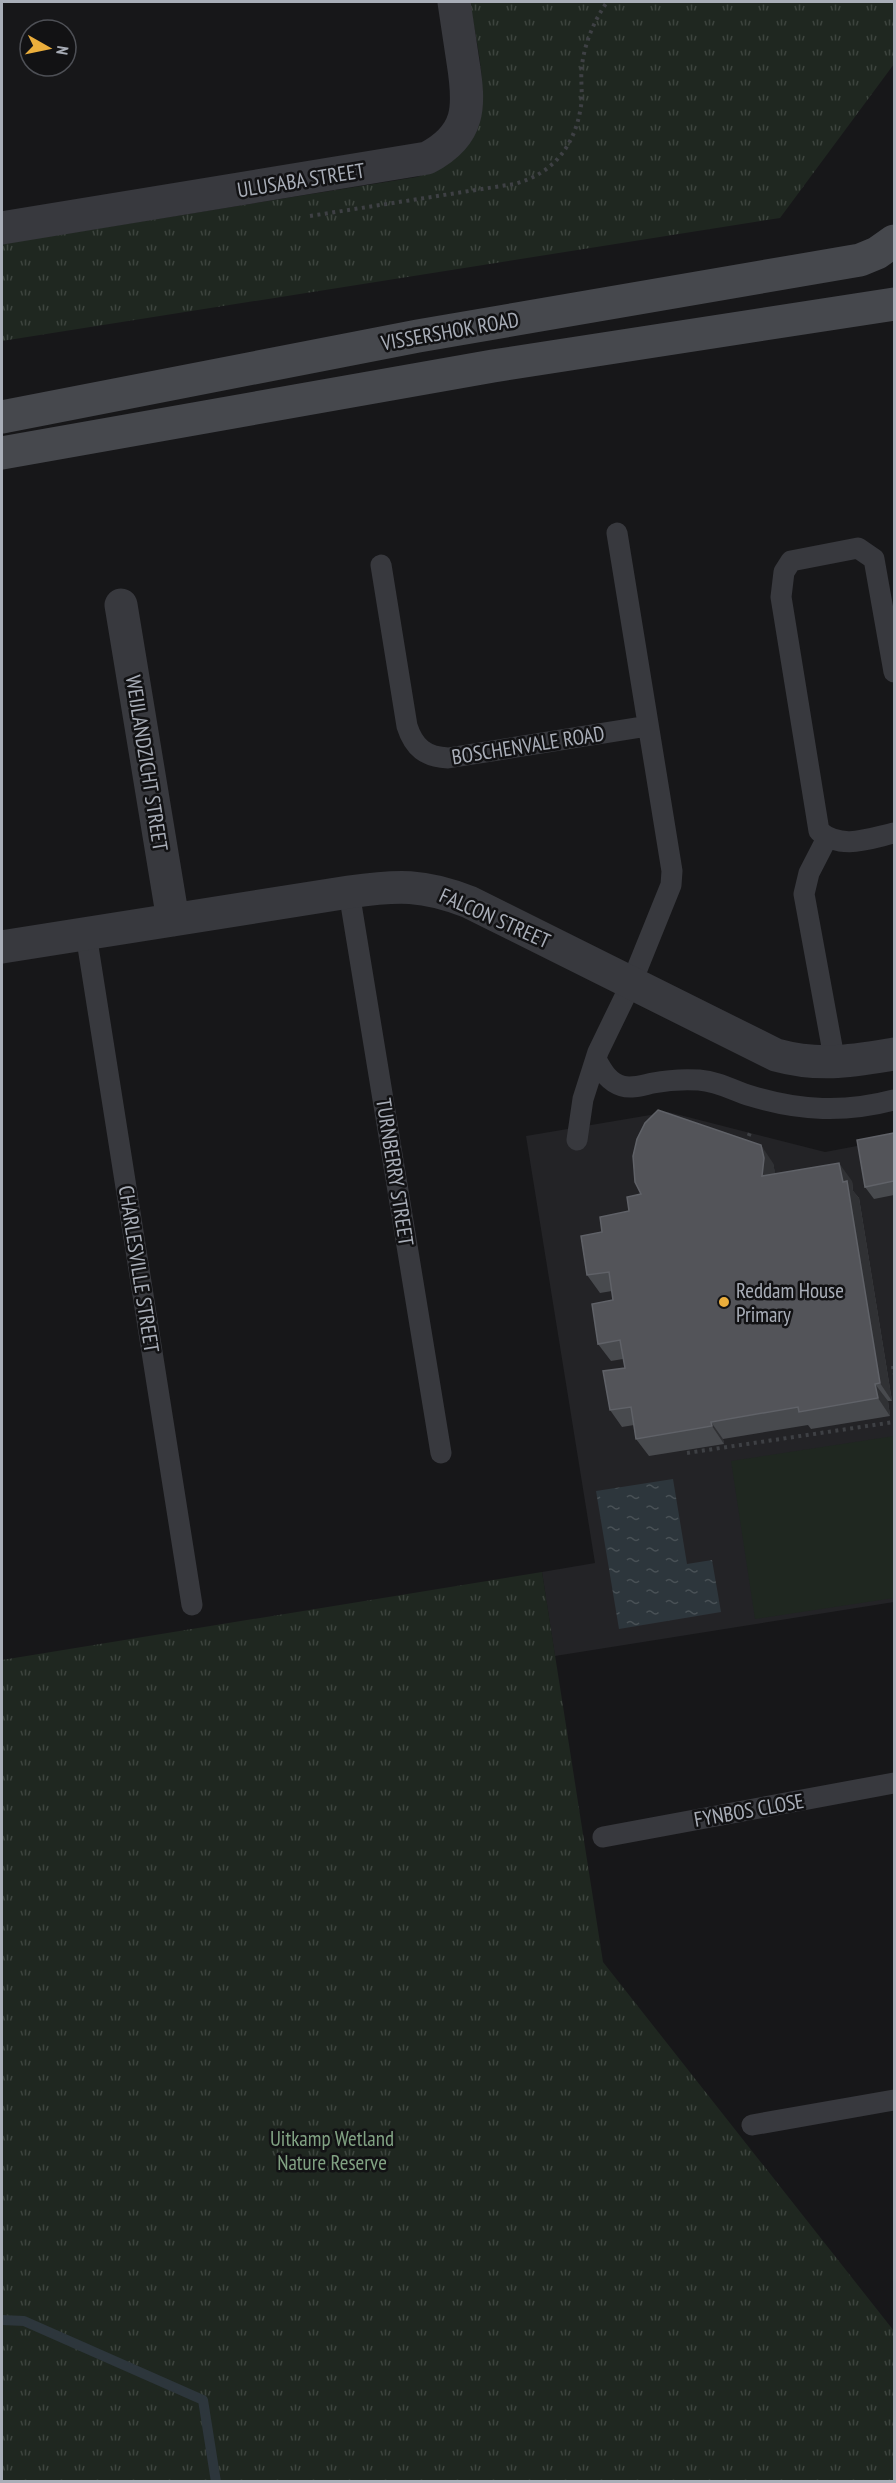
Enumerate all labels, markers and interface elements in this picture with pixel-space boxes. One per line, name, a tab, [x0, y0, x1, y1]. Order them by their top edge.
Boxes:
north arrow	[18, 18, 78, 78]
text: N	[52, 45, 73, 56]
street label: ULUSABA STREET	[235, 156, 367, 203]
street label: VISSERSHOK ROAD	[378, 306, 521, 357]
street label: WEIJLANDZICHT STREET	[120, 673, 174, 854]
street label: BOSCHENVALE ROAD	[450, 720, 606, 770]
street label: FALCON STREET	[435, 882, 555, 955]
street label: TURNBERRY STREET	[370, 1096, 420, 1248]
street label: CHARLESVILLE STREET	[112, 1183, 166, 1355]
place label: Reddam House Primary	[736, 1277, 844, 1328]
marker: Reddam House Primary	[717, 1295, 731, 1309]
street label: FYNBOS CLOSE	[692, 1787, 806, 1833]
park label: Uitkamp Wetland Nature Reserve	[270, 2125, 394, 2176]

